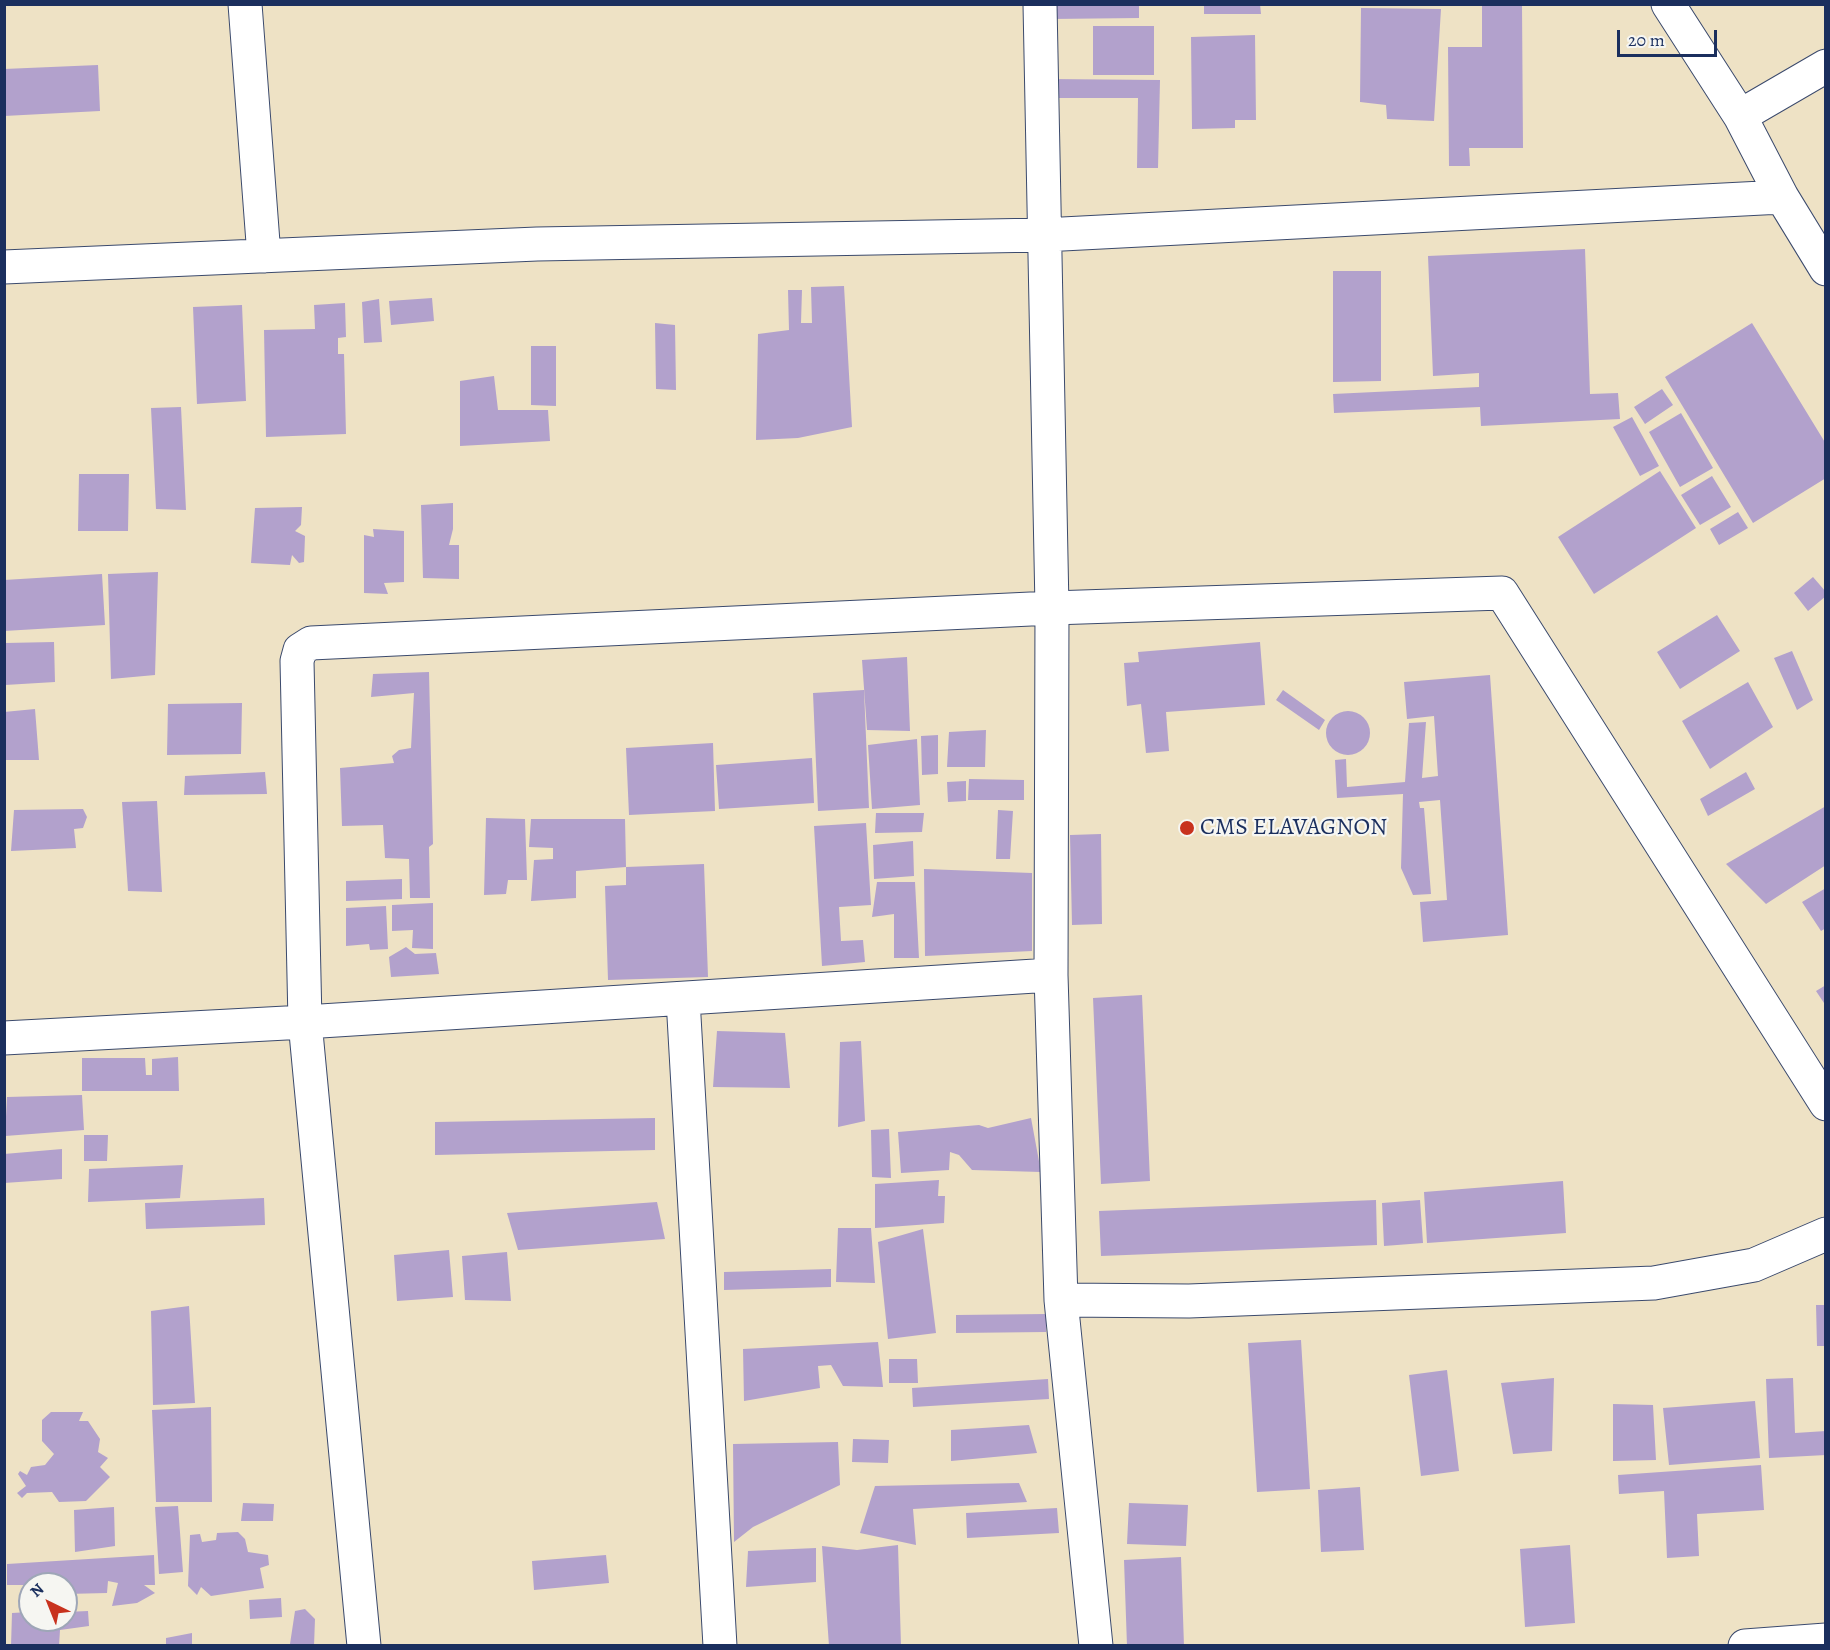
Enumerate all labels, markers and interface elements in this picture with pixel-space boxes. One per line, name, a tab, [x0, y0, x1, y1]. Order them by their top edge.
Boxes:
scale bar	[1620, 18, 1720, 56]
text: 20 m	[1628, 28, 1665, 52]
place label: CMS ELAVAGNON	[1200, 814, 1387, 842]
marker: CMS ELAVAGNON	[1178, 819, 1196, 837]
north arrow	[18, 1572, 78, 1632]
text: N	[25, 1578, 49, 1602]

